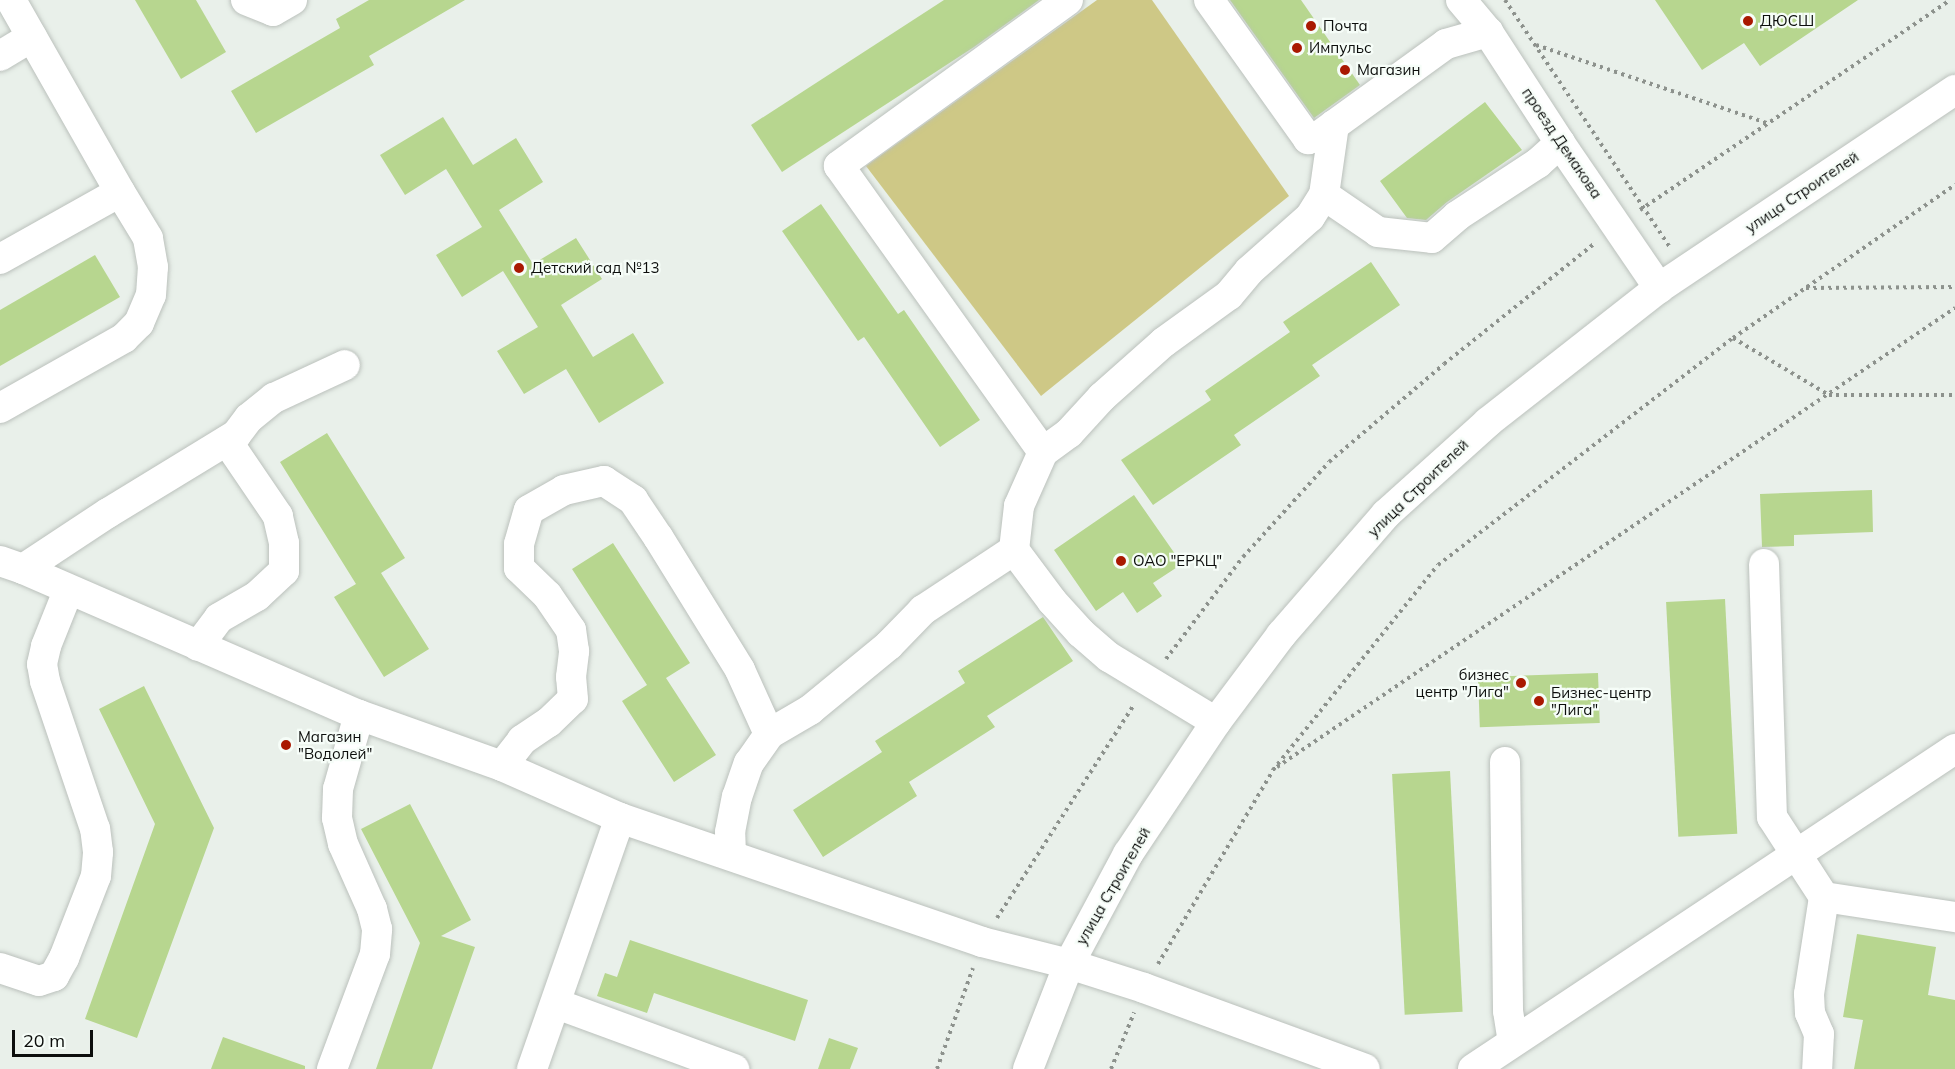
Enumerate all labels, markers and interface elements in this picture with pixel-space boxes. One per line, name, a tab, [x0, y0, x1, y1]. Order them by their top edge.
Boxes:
place label: ДЮСШ	[1760, 12, 1814, 30]
marker: ДЮСШ	[1741, 14, 1755, 28]
place label: Почта	[1323, 17, 1368, 35]
marker: Почта	[1304, 19, 1318, 33]
place label: Импульс	[1309, 39, 1372, 57]
marker: Импульс	[1290, 41, 1304, 55]
place label: Магазин	[1357, 61, 1420, 79]
marker: Магазин	[1338, 63, 1352, 77]
street label: проезд Демакова	[1518, 84, 1606, 202]
street label: улица Строителей	[1742, 147, 1862, 237]
place label: Детский сад №13	[531, 259, 660, 277]
marker: Детский сад №13	[512, 261, 526, 275]
street label: улица Строителей	[1364, 435, 1472, 541]
place label: ОАО "ЕРКЦ"	[1133, 552, 1222, 570]
marker: ОАО "ЕРКЦ"	[1114, 554, 1128, 568]
place label: бизнес центр "Лига"	[1416, 665, 1509, 700]
marker: бизнес центр "Лига"	[1514, 676, 1528, 690]
place label: Бизнес-центр "Лига"	[1551, 683, 1651, 718]
marker: Бизнес-центр "Лига"	[1532, 694, 1546, 708]
place label: Магазин "Водолей"	[298, 727, 372, 762]
marker: Магазин "Водолей"	[279, 738, 293, 752]
street label: улица Строителей	[1072, 824, 1154, 948]
scale bar	[15, 1018, 96, 1056]
text: 20 m	[23, 1029, 65, 1052]

